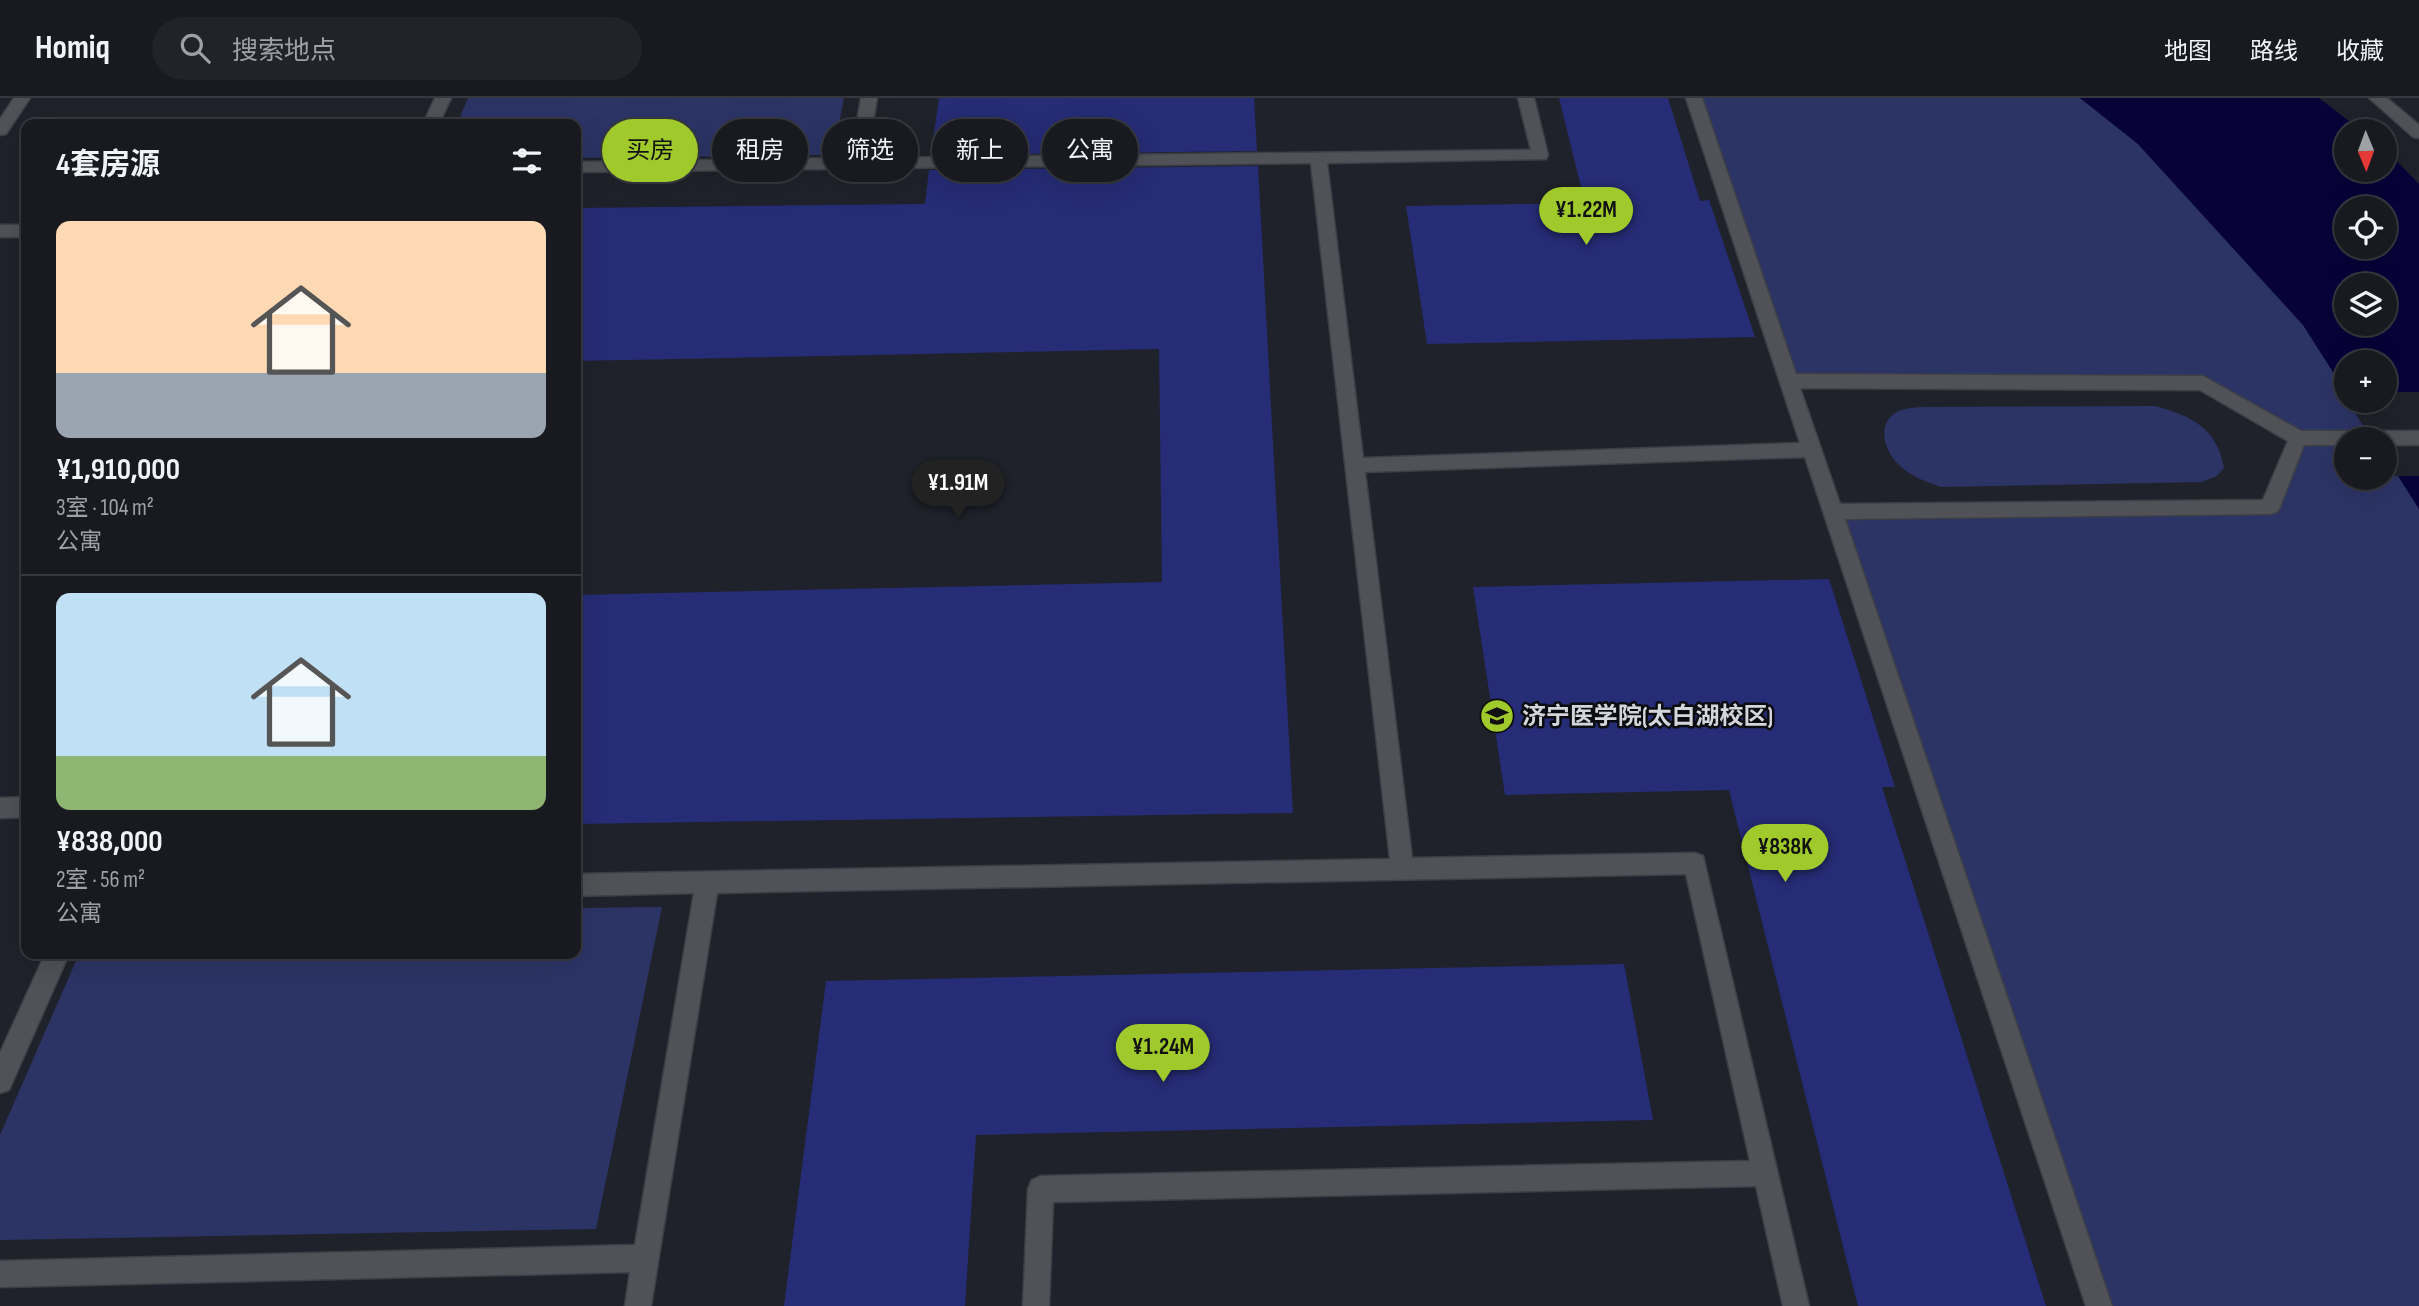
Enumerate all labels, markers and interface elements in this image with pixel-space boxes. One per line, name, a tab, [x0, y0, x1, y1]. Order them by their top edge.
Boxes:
search box	[152, 17, 642, 80]
text: Homiq	[35, 28, 110, 68]
icon: search	[176, 29, 214, 67]
text: 搜索地点	[232, 36, 336, 67]
text: 地图	[2164, 37, 2212, 66]
text: 路线	[2250, 37, 2298, 66]
text: 收藏	[2336, 37, 2384, 66]
chip: 买房	[602, 119, 698, 182]
chip: 租房	[712, 119, 808, 182]
chip: 筛选	[822, 119, 918, 182]
chip: 新上	[932, 119, 1028, 182]
chip: 公寓	[1042, 119, 1138, 182]
north arrow	[2334, 119, 2398, 182]
map controls	[2334, 119, 2397, 490]
icon: filters	[508, 142, 546, 180]
text: 4套房源	[56, 147, 160, 183]
pin: ¥1.22M	[1529, 188, 1643, 247]
text: ¥1.22M	[1555, 196, 1617, 224]
button: locate	[2334, 196, 2397, 259]
icon: home	[238, 267, 364, 393]
button: layers	[2334, 273, 2397, 336]
button: +	[2334, 350, 2397, 413]
button: −	[2334, 427, 2397, 490]
text: ¥1,910,000	[56, 452, 180, 488]
pin: ¥1.91M	[901, 460, 1015, 520]
text: ¥1.91M	[928, 469, 988, 497]
text: 3室 · 104 m²	[56, 494, 154, 522]
text: 公寓	[56, 528, 102, 556]
icon: home	[238, 639, 364, 765]
school or university icon: 济宁医学院(太白湖校区)	[1478, 697, 1516, 735]
place label: 济宁医学院(太白湖校区)	[1522, 702, 1773, 731]
text: ¥838,000	[56, 824, 163, 860]
pin: ¥838K	[1736, 824, 1834, 884]
text: ¥838K	[1757, 833, 1813, 861]
text: 2室 · 56 m²	[56, 866, 145, 894]
text: 公寓	[56, 900, 102, 928]
pin: ¥1.24M	[1106, 1024, 1220, 1084]
text: ¥1.24M	[1132, 1033, 1194, 1061]

